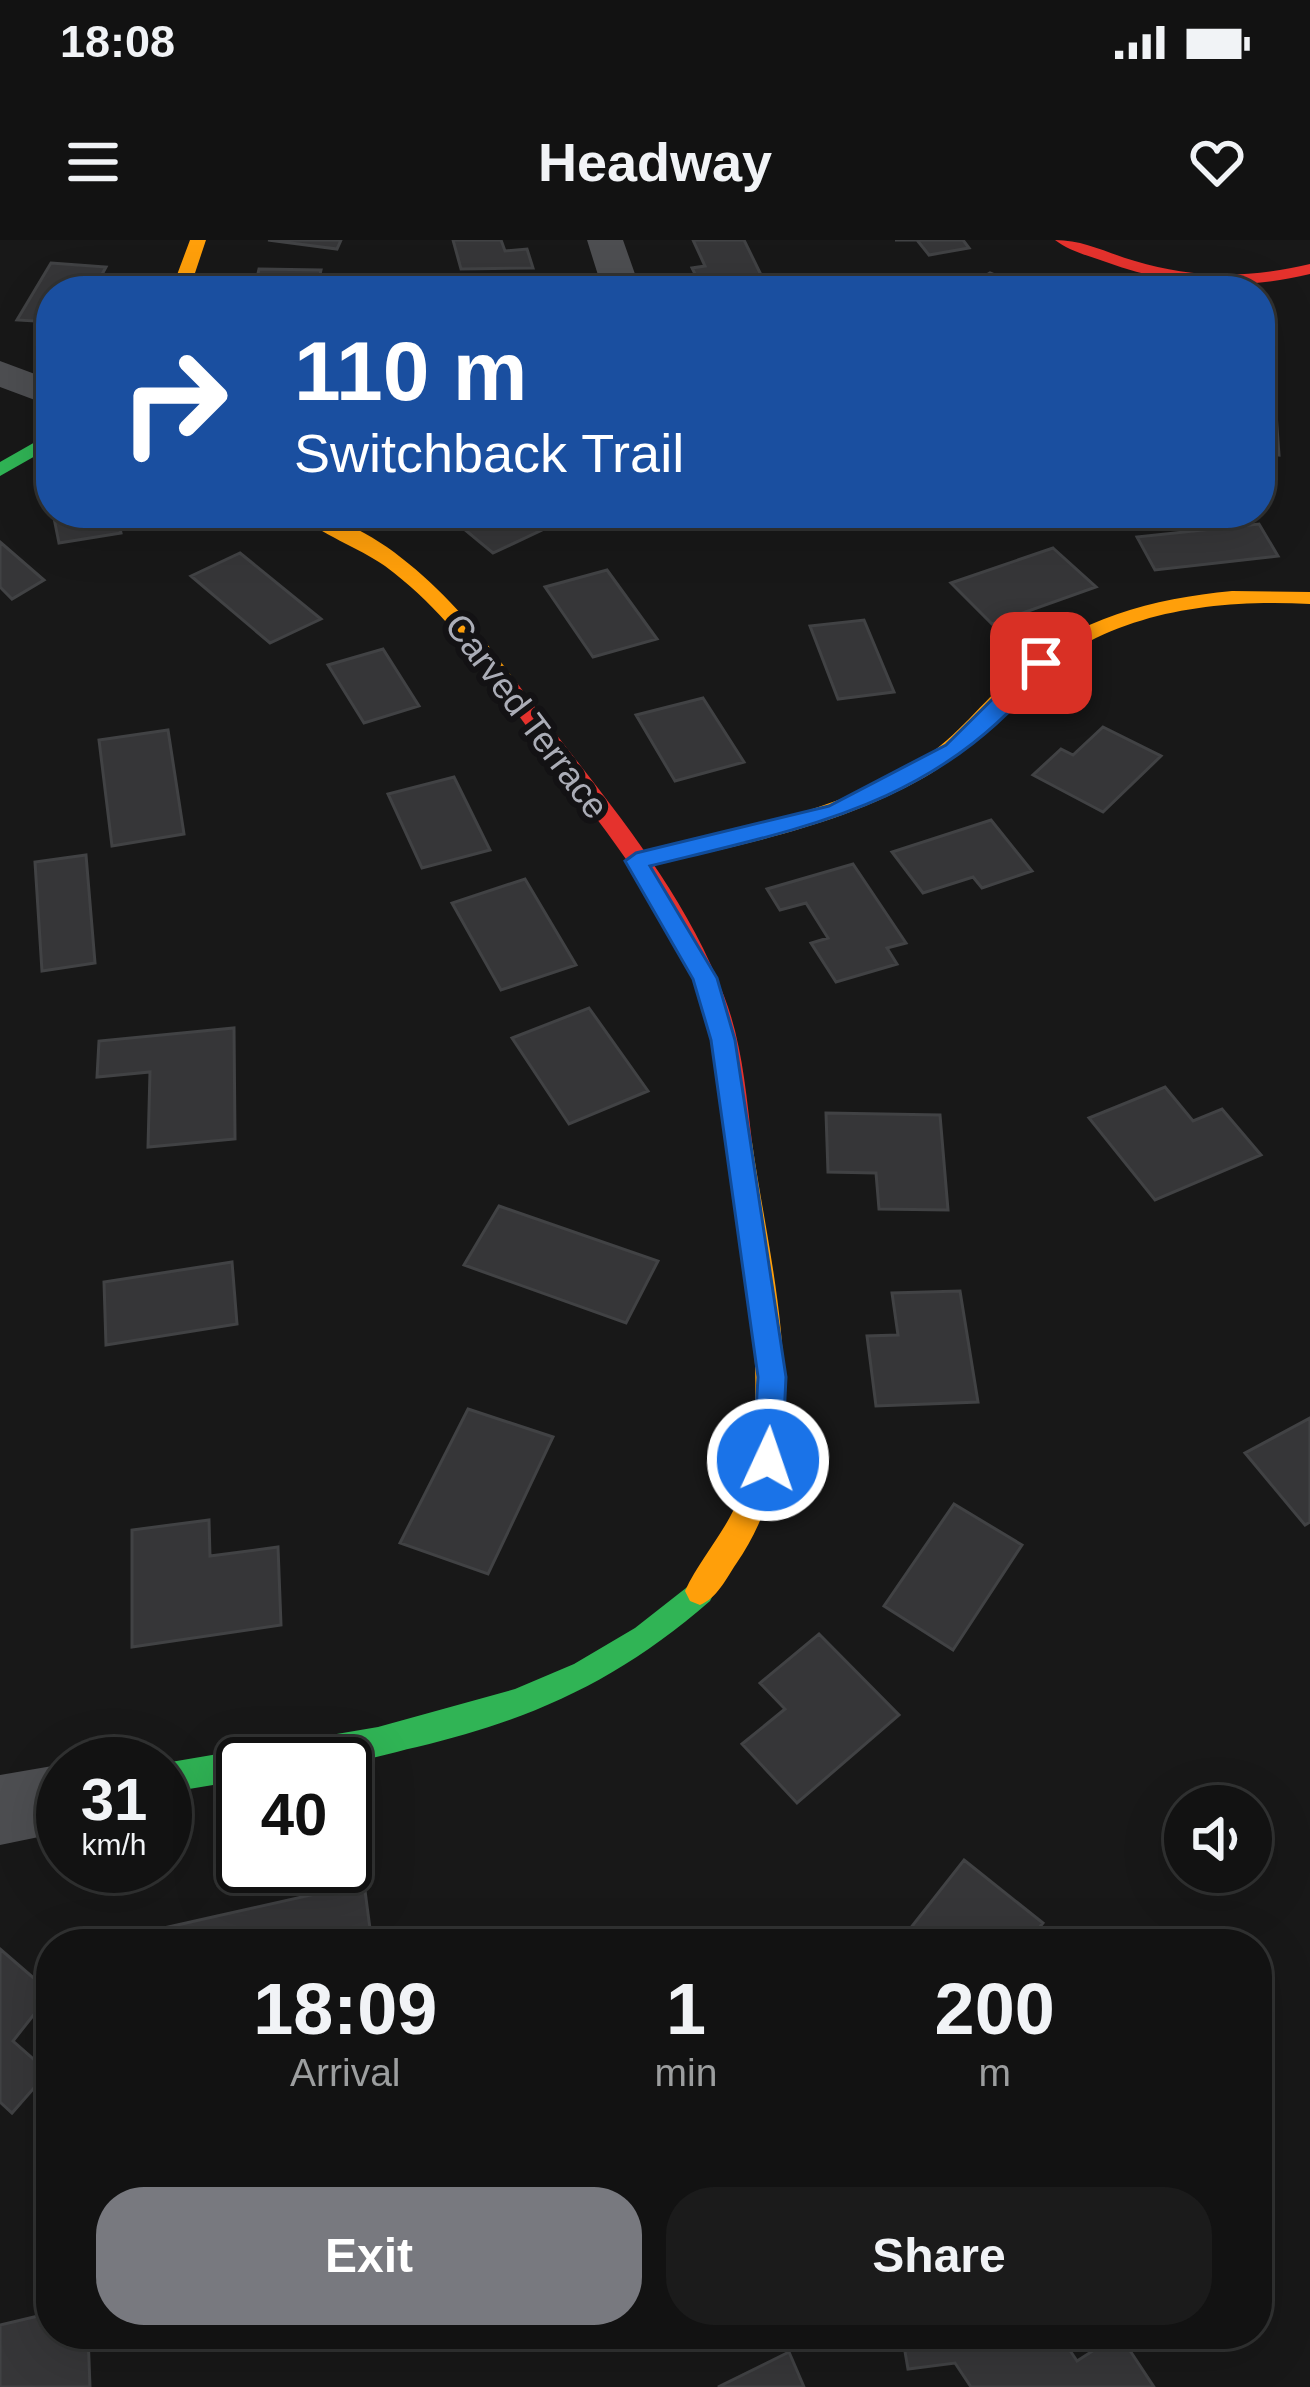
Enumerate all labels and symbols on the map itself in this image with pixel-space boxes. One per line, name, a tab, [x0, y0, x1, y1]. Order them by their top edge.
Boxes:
street label: Carved Terrace	[437, 606, 617, 826]
pin	[990, 612, 1092, 714]
position arrow	[705, 1397, 831, 1523]
speed limit sign: 40	[216, 1737, 372, 1893]

